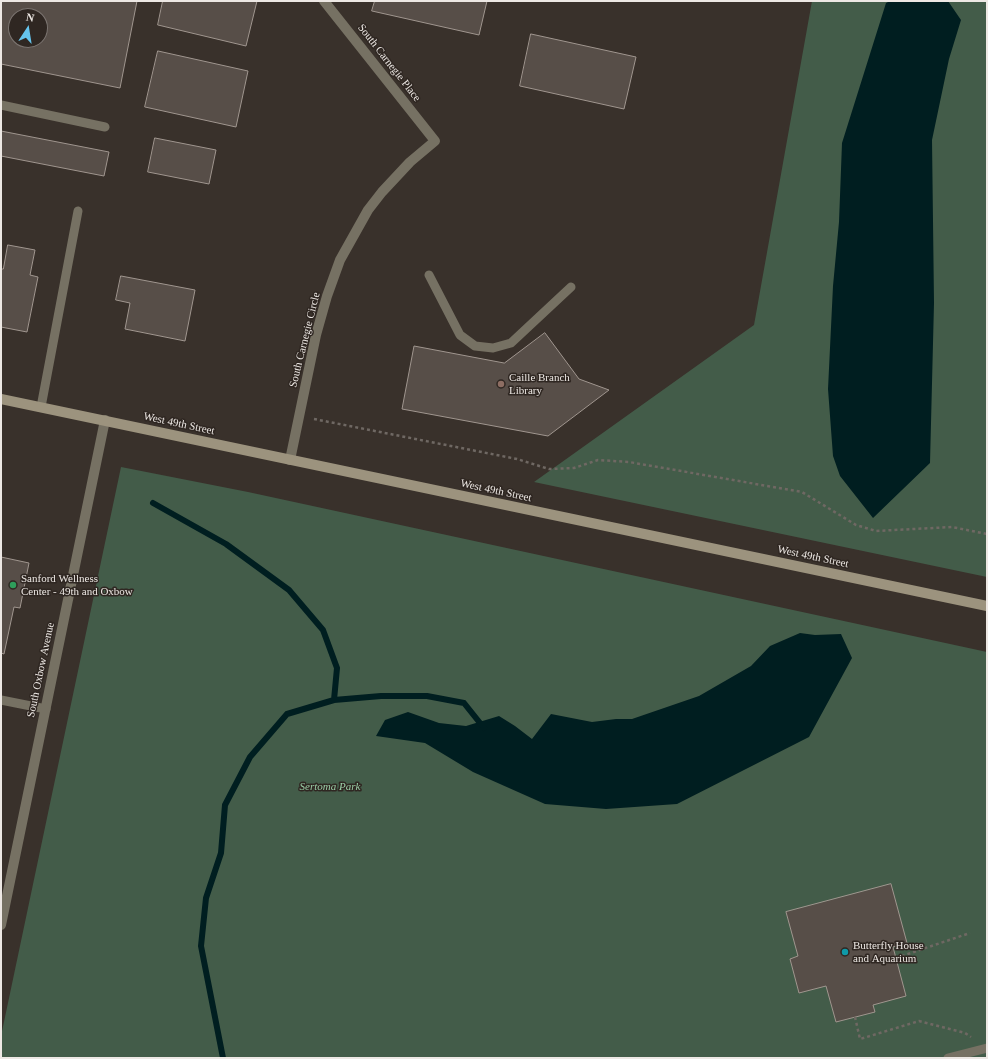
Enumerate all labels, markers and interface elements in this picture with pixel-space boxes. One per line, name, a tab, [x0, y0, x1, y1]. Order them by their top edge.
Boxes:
north arrow	[8, 8, 48, 48]
text: N	[25, 11, 35, 24]
street label: South Carnegie Place	[355, 22, 423, 104]
street label: South Carnegie Circle	[287, 291, 323, 389]
place label: Caille Branch Library	[509, 371, 570, 397]
marker: Caille Branch Library	[496, 379, 506, 389]
street label: West 49th Street	[142, 410, 216, 438]
street label: West 49th Street	[459, 477, 533, 505]
street label: West 49th Street	[776, 543, 850, 571]
place label: Sanford Wellness Center - 49th and Oxbow	[21, 572, 133, 598]
marker: Sanford Wellness Center - 49th and Oxbow	[8, 580, 18, 590]
street label: South Oxbow Avenue	[24, 621, 58, 719]
park label: Sertoma Park	[300, 780, 360, 794]
place label: Butterfly House and Aquarium	[853, 939, 924, 965]
marker: Butterfly House and Aquarium	[840, 947, 850, 957]

